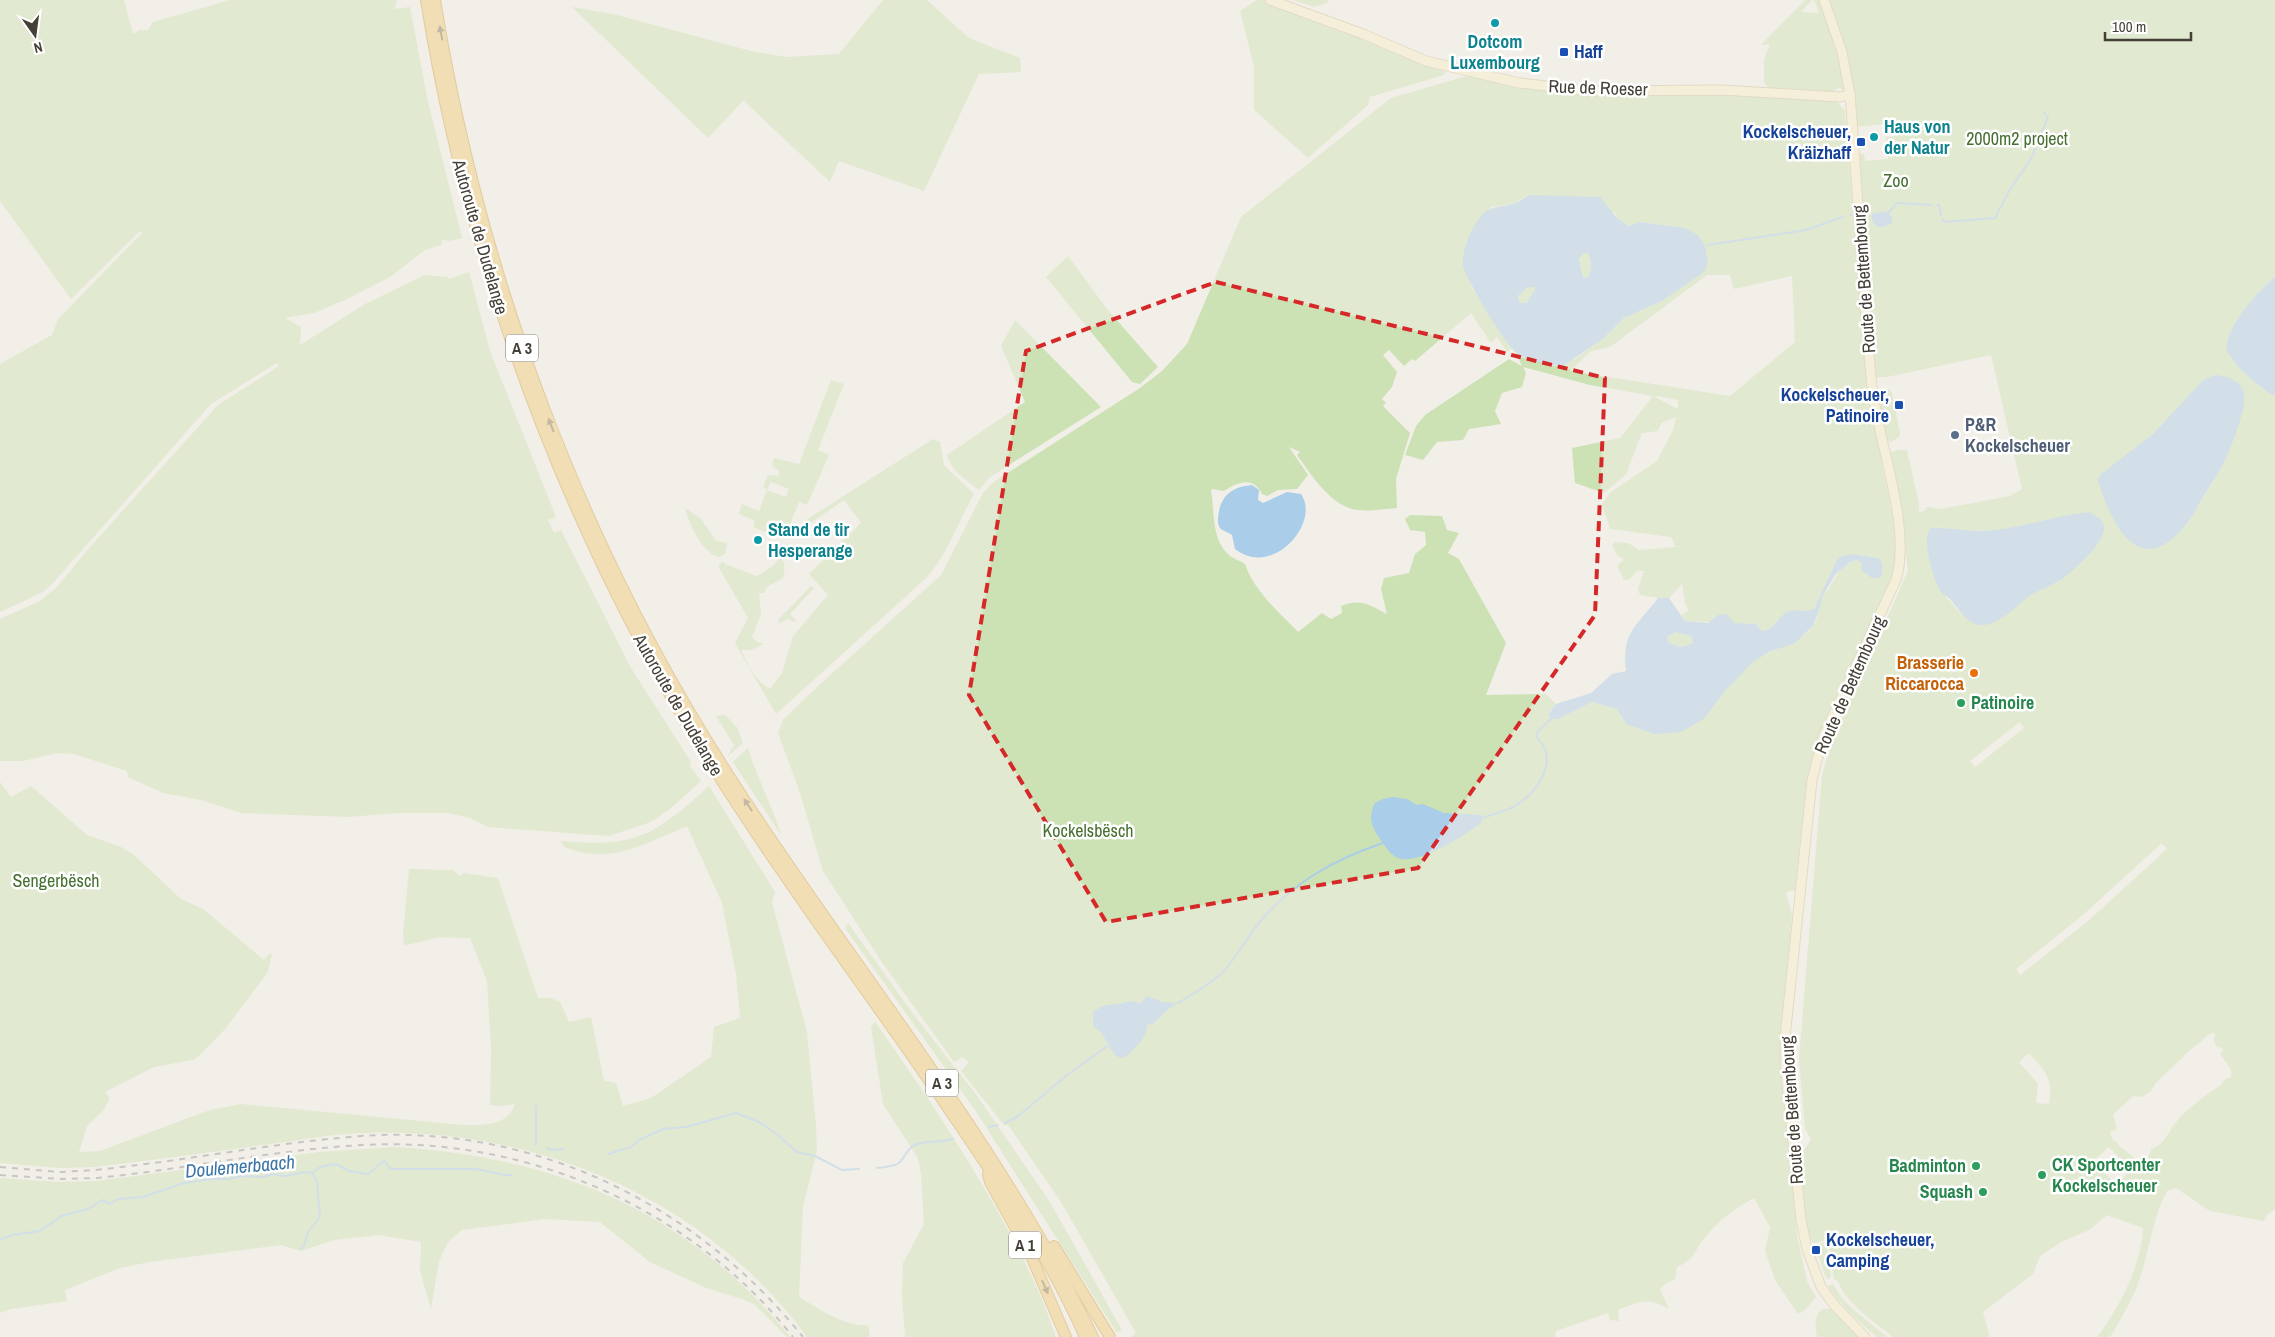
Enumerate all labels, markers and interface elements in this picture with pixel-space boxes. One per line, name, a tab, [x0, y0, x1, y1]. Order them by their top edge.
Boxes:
north arrow	[10, 10, 60, 60]
scale bar	[2105, 10, 2191, 42]
text: 100 m	[2112, 16, 2146, 37]
marker: Dotcom Luxembourg	[1489, 17, 1501, 29]
one-way arrow	[436, 25, 444, 41]
place label: Dotcom Luxembourg	[1450, 29, 1540, 75]
text: N	[32, 38, 44, 57]
place label: Haff	[1574, 39, 1603, 64]
marker: Haff	[1558, 46, 1570, 58]
street label: Rue de Roeser	[1548, 73, 1648, 102]
place label: Haus von der Natur	[1884, 114, 1950, 160]
place label: Kockelscheuer, Kräizhaff	[1743, 119, 1851, 165]
park label: 2000m2 project	[1966, 126, 2068, 151]
marker: Haus von der Natur	[1868, 131, 1880, 143]
marker: Kockelscheuer, Kräizhaff	[1855, 136, 1867, 148]
street label: Autoroute de Dudelange	[446, 156, 515, 317]
park label: Zoo	[1883, 168, 1909, 193]
street label: Route de Bettembourg	[1846, 203, 1881, 354]
road number: A 3	[506, 334, 538, 362]
place label: Kockelscheuer, Patinoire	[1781, 382, 1889, 428]
marker: Kockelscheuer, Patinoire	[1893, 399, 1905, 411]
place label: P&R Kockelscheuer	[1965, 412, 2070, 458]
one-way arrow	[547, 417, 555, 432]
marker: P&R Kockelscheuer	[1949, 429, 1961, 441]
place label: Stand de tir Hesperange	[768, 517, 853, 563]
marker: Stand de tir Hesperange	[752, 534, 764, 546]
street label: Route de Bettembourg	[1808, 611, 1891, 758]
street label: Autoroute de Dudelange	[627, 628, 729, 780]
place label: Brasserie Riccarocca	[1885, 650, 1965, 696]
marker: Brasserie Riccarocca	[1968, 667, 1980, 679]
place label: Patinoire	[1971, 690, 2034, 715]
marker: Patinoire	[1955, 697, 1967, 709]
one-way arrow	[743, 798, 753, 812]
park label: Kockelsbësch	[1042, 818, 1134, 843]
park label: Sengerbësch	[13, 868, 99, 893]
street label: Route de Bettembourg	[1774, 1034, 1809, 1185]
road number: A 3	[926, 1070, 958, 1096]
water label: Doulemerbaach	[184, 1148, 296, 1184]
place label: CK Sportcenter Kockelscheuer	[2052, 1152, 2161, 1198]
place label: Badminton	[1889, 1153, 1966, 1178]
marker: Badminton	[1970, 1160, 1982, 1172]
marker: CK Sportcenter Kockelscheuer	[2036, 1169, 2048, 1181]
place label: Squash	[1920, 1179, 1973, 1204]
marker: Squash	[1977, 1186, 1989, 1198]
place label: Kockelscheuer, Camping	[1826, 1227, 1934, 1273]
road number: A 1	[1009, 1232, 1041, 1258]
marker: Kockelscheuer, Camping	[1810, 1244, 1822, 1256]
one-way arrow	[1041, 1280, 1049, 1294]

